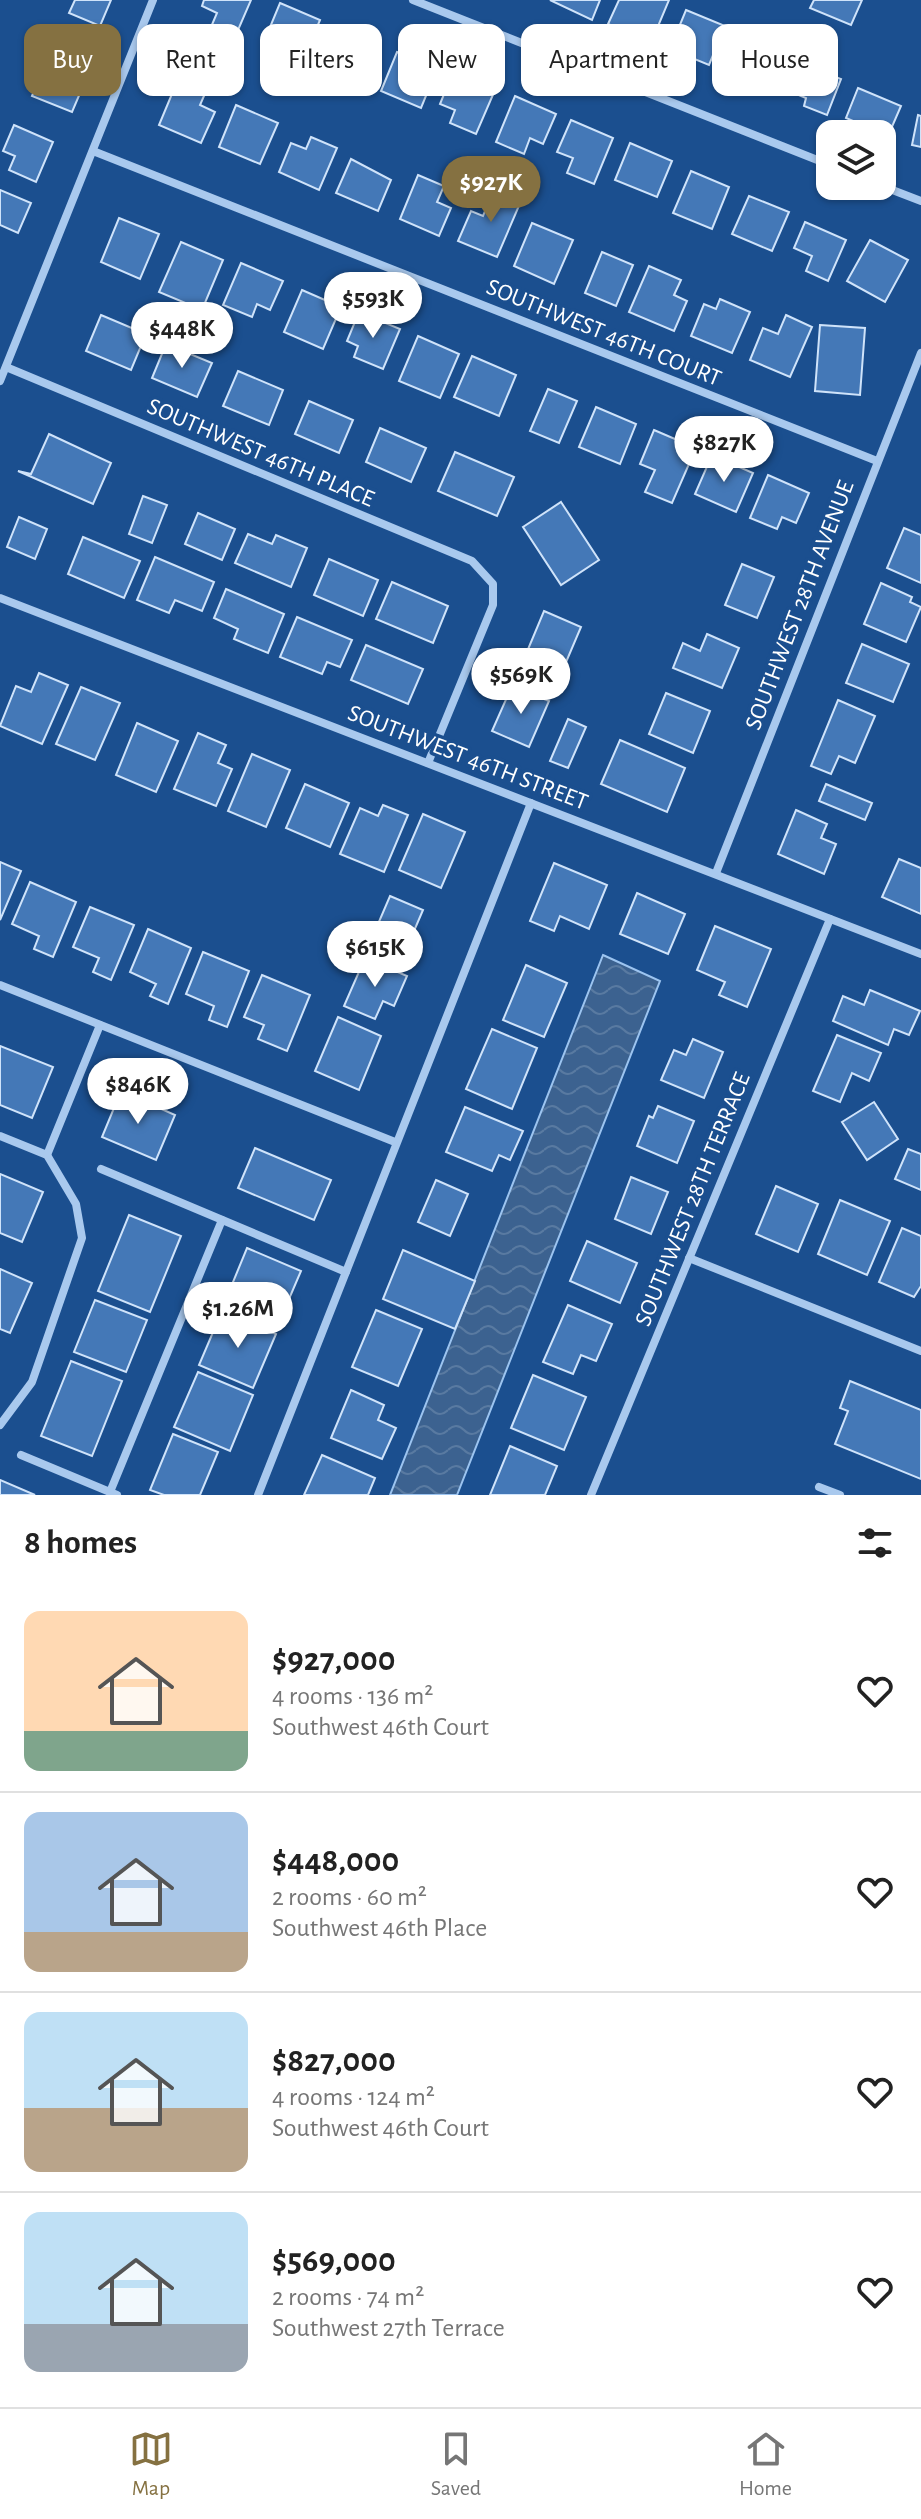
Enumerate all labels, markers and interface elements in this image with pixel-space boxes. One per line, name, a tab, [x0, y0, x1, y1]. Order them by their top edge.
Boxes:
chip: Buy	[24, 24, 121, 96]
chip: Rent	[137, 24, 244, 96]
chip: Filters	[260, 24, 382, 96]
chip: New	[398, 24, 505, 96]
chip: Apartment	[521, 24, 696, 96]
chip: House	[712, 24, 838, 96]
map controls	[816, 120, 896, 200]
button: layers	[816, 120, 896, 200]
pin: $927K	[435, 156, 547, 224]
text: $927K	[460, 169, 522, 195]
pin: $593K	[317, 272, 429, 340]
street label: SOUTHWEST 46TH COURT	[483, 275, 725, 391]
text: $593K	[342, 285, 404, 311]
pin: $448K	[126, 302, 238, 370]
text: $448K	[149, 315, 215, 341]
street label: SOUTHWEST 46TH PLACE	[144, 394, 378, 512]
pin: $827K	[668, 416, 780, 484]
text: $827K	[692, 429, 756, 455]
street label: SOUTHWEST 28TH AVENUE	[741, 477, 859, 733]
pin: $569K	[465, 648, 577, 716]
text: $569K	[489, 661, 553, 687]
street label: SOUTHWEST 46TH STREET	[344, 701, 591, 815]
pin: $615K	[319, 921, 431, 989]
text: $615K	[345, 934, 405, 960]
pin: $846K	[82, 1058, 194, 1126]
street label: SOUTHWEST 28TH TERRACE	[631, 1069, 755, 1330]
text: $846K	[105, 1071, 171, 1097]
pin: $1.26M	[173, 1282, 303, 1350]
text: $1.26M	[202, 1295, 274, 1321]
icon: filters	[853, 1521, 897, 1565]
text: 8 homes	[24, 1526, 137, 1560]
icon: home	[88, 1643, 184, 1739]
text: $927,000	[272, 1643, 395, 1677]
icon: heart	[853, 1669, 897, 1713]
text: 4 rooms · 136 m²	[272, 1683, 433, 1709]
text: Southwest 46th Court	[272, 1714, 489, 1740]
icon: home	[88, 1844, 184, 1940]
text: $448,000	[272, 1844, 399, 1878]
icon: heart	[853, 1870, 897, 1914]
text: 2 rooms · 60 m²	[272, 1884, 427, 1910]
text: Southwest 46th Place	[272, 1915, 487, 1941]
icon: home	[88, 2044, 184, 2140]
text: $827,000	[272, 2044, 396, 2078]
icon: heart	[853, 2070, 897, 2114]
text: 4 rooms · 124 m²	[272, 2084, 435, 2110]
text: Southwest 46th Court	[272, 2115, 489, 2141]
icon: home	[88, 2244, 184, 2340]
text: $569,000	[272, 2244, 396, 2278]
icon: heart	[853, 2270, 897, 2314]
text: 2 rooms · 74 m²	[272, 2284, 424, 2310]
text: Southwest 27th Terrace	[272, 2315, 505, 2341]
tab: Map	[129, 2427, 173, 2501]
tab: Saved	[431, 2427, 481, 2501]
tab: Home	[739, 2427, 792, 2501]

